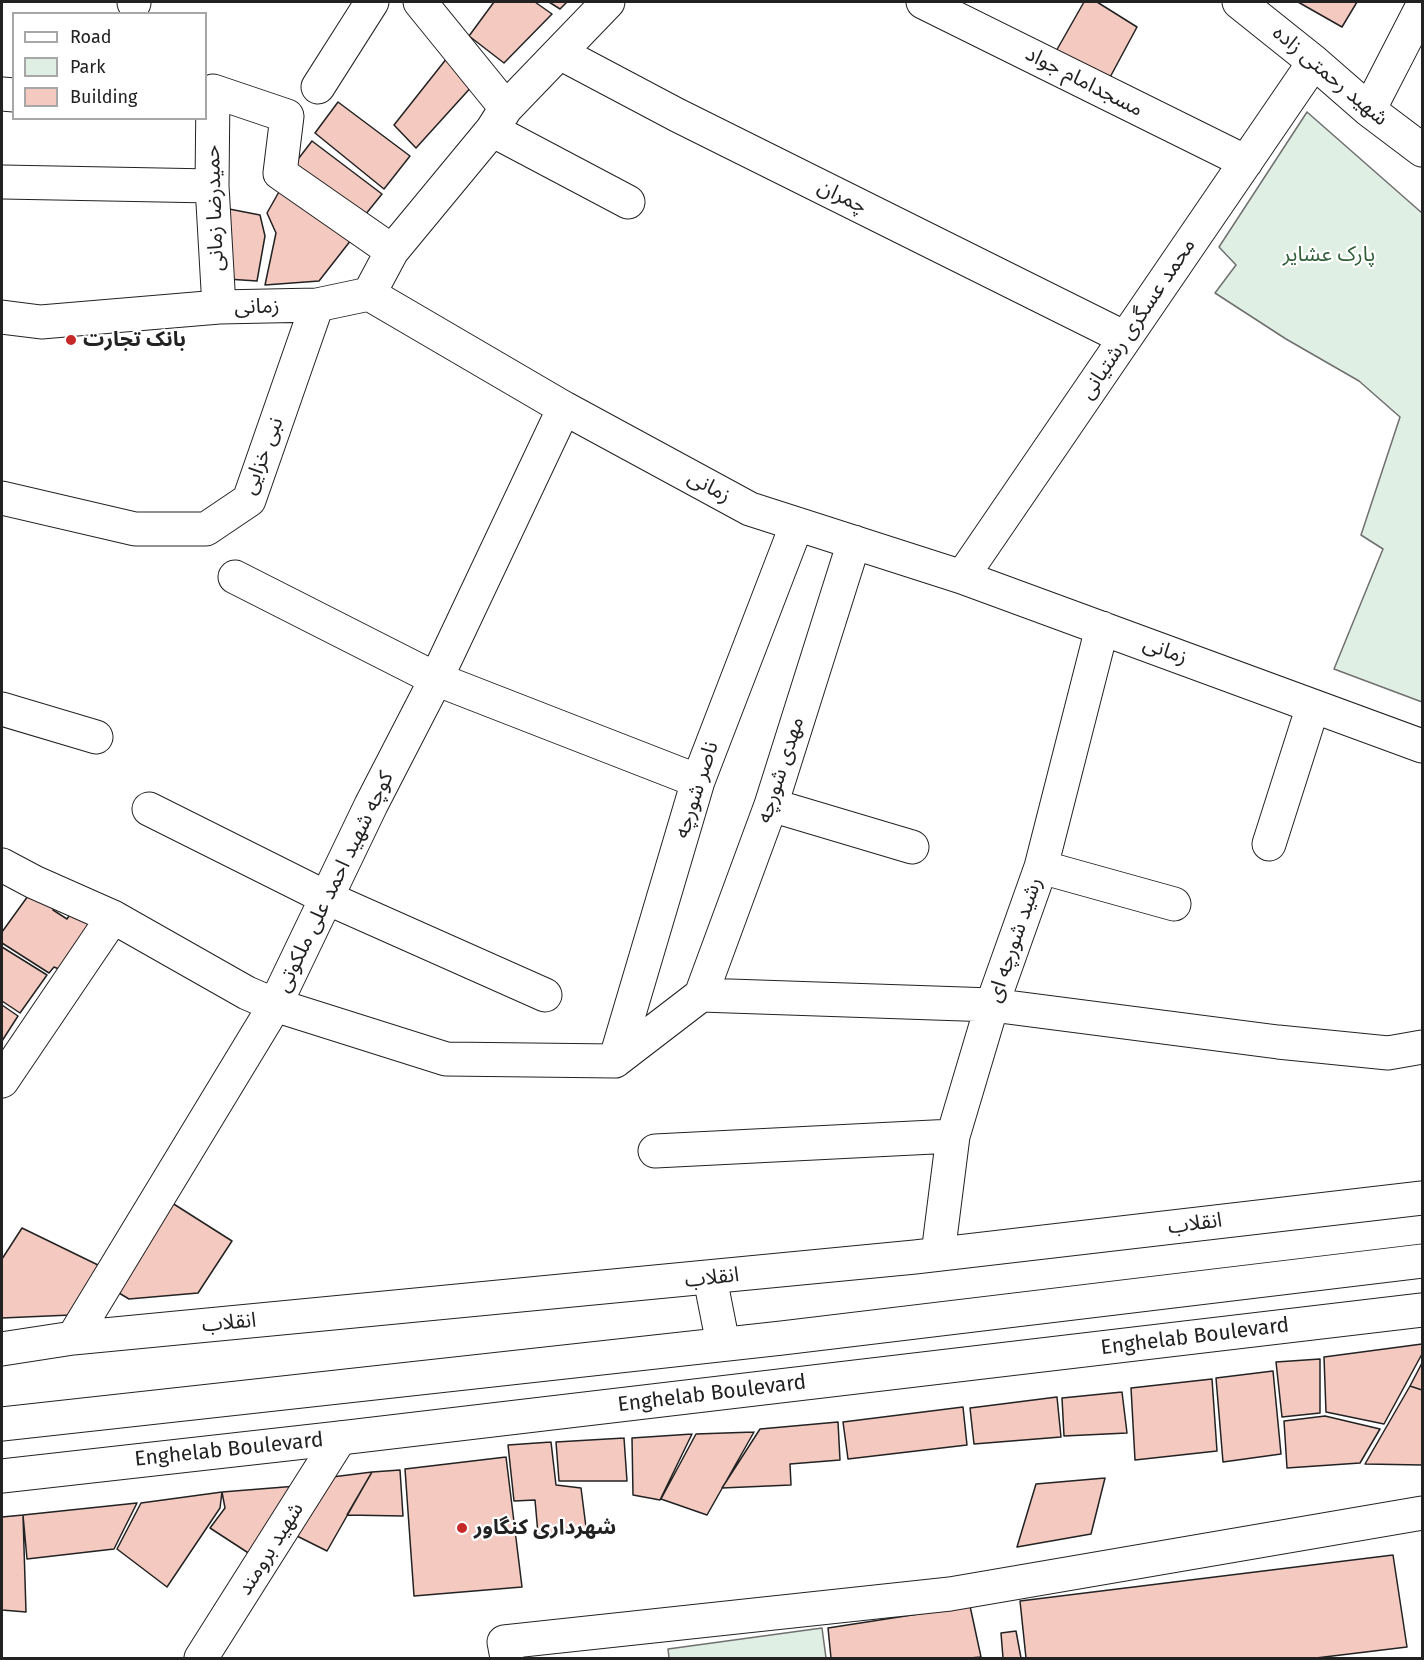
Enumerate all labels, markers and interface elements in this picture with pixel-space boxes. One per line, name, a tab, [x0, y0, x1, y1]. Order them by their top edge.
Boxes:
legend	[12, 12, 207, 120]
street label: شهید رحمتی زاده	[1267, 21, 1393, 131]
text: Road	[70, 26, 112, 48]
street label: مسجدامام جواد	[1021, 42, 1147, 122]
text: Park	[70, 56, 105, 78]
text: Building	[70, 86, 137, 108]
street label: حمیدرضا زمانی	[200, 144, 230, 272]
street label: چمران	[813, 174, 871, 220]
street label: محمد عسگری رشتیانی	[1075, 234, 1201, 404]
park label: پارک عشایر	[1283, 242, 1375, 268]
street label: زمانی	[234, 294, 280, 320]
place label: بانک تجارت	[83, 327, 186, 353]
marker: بانک تجارت	[64, 333, 78, 347]
street label: نبی خزایی	[237, 414, 289, 498]
street label: زمانی	[683, 465, 735, 509]
street label: زمانی	[1139, 631, 1191, 671]
street label: مهدی شورچه	[752, 714, 810, 826]
street label: ناصر شورچه	[670, 738, 724, 842]
street label: کوچه شهید احمد علی ملکوتی	[271, 768, 399, 996]
street label: رشید شورچه ای	[982, 874, 1048, 1006]
street label: انقلاب	[1166, 1208, 1224, 1240]
street label: انقلاب	[684, 1263, 740, 1293]
street label: انقلاب	[201, 1308, 257, 1338]
street label: Enghelab Boulevard	[1099, 1313, 1291, 1361]
street label: Enghelab Boulevard	[616, 1370, 808, 1418]
street label: Enghelab Boulevard	[133, 1428, 325, 1472]
street label: شهید برومند	[233, 1498, 309, 1600]
place label: شهرداری کنگاور	[474, 1515, 616, 1541]
marker: شهرداری کنگاور	[455, 1521, 469, 1535]

